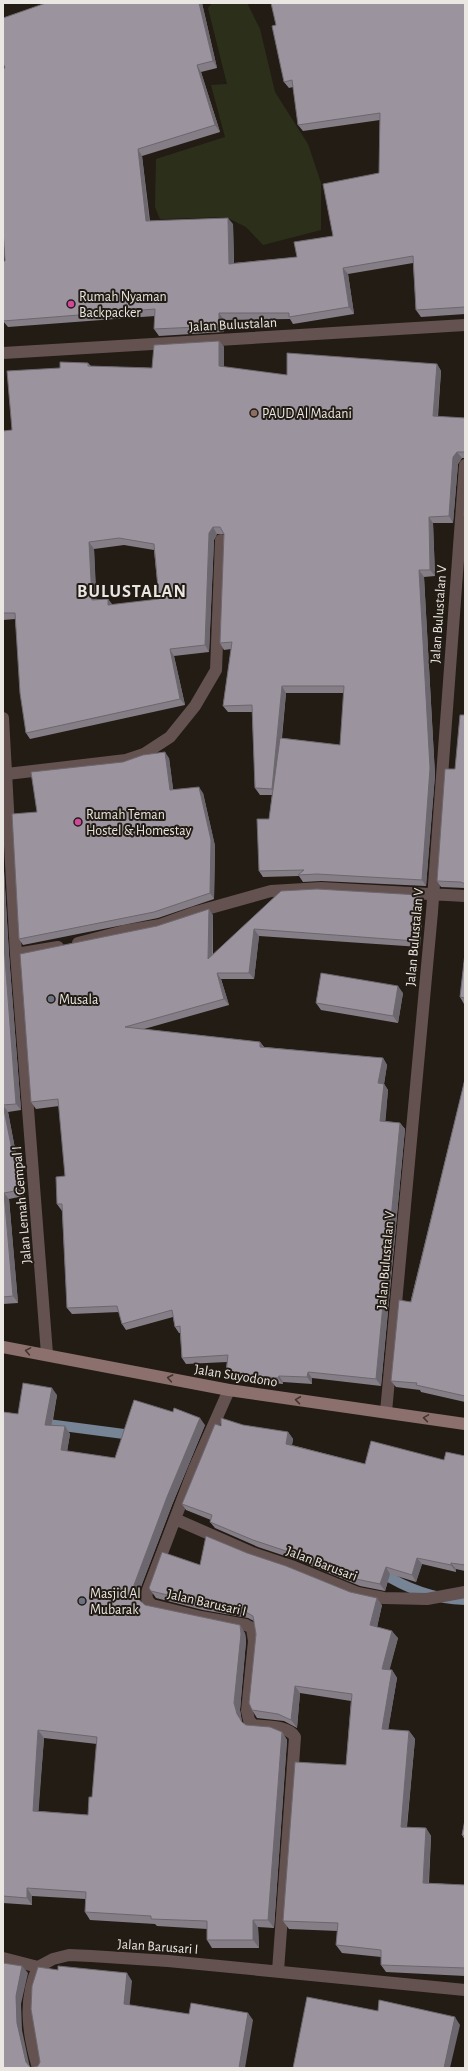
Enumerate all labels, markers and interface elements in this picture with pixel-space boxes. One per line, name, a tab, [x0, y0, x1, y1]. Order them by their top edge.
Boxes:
place label: Rumah Nyaman Backpacker	[79, 290, 167, 320]
marker: Rumah Nyaman Backpacker	[66, 299, 76, 309]
street label: Jalan Bulustalan	[189, 316, 277, 334]
place label: PAUD Al Madani	[262, 407, 352, 421]
marker: PAUD Al Madani	[249, 408, 259, 418]
street label: Jalan Bulustalan V	[429, 564, 449, 664]
district label: BULUSTALAN	[77, 583, 187, 601]
place label: Rumah Teman Hostel & Homestay	[86, 808, 191, 838]
marker: Rumah Teman Hostel & Homestay	[73, 817, 83, 827]
street label: Jalan Bulustalan V	[404, 887, 426, 987]
place label: Musala	[59, 993, 99, 1007]
marker: Musala	[46, 994, 56, 1004]
street label: Jalan Lemah Gempal I	[10, 1145, 34, 1264]
street label: Jalan Bulustalan V	[375, 1210, 397, 1310]
one-way arrow	[25, 1347, 31, 1356]
street label: Jalan Suyodono	[193, 1362, 279, 1390]
one-way arrow	[166, 1375, 173, 1383]
one-way arrow	[295, 1396, 301, 1405]
one-way arrow	[423, 1414, 430, 1423]
street label: Jalan Barusari	[284, 1544, 359, 1584]
place label: Masjid Al Mubarak	[90, 1587, 141, 1617]
street label: Jalan Barusari I	[166, 1587, 248, 1619]
marker: Masjid Al Mubarak	[77, 1596, 87, 1606]
street label: Jalan Barusari I	[117, 1937, 199, 1957]

